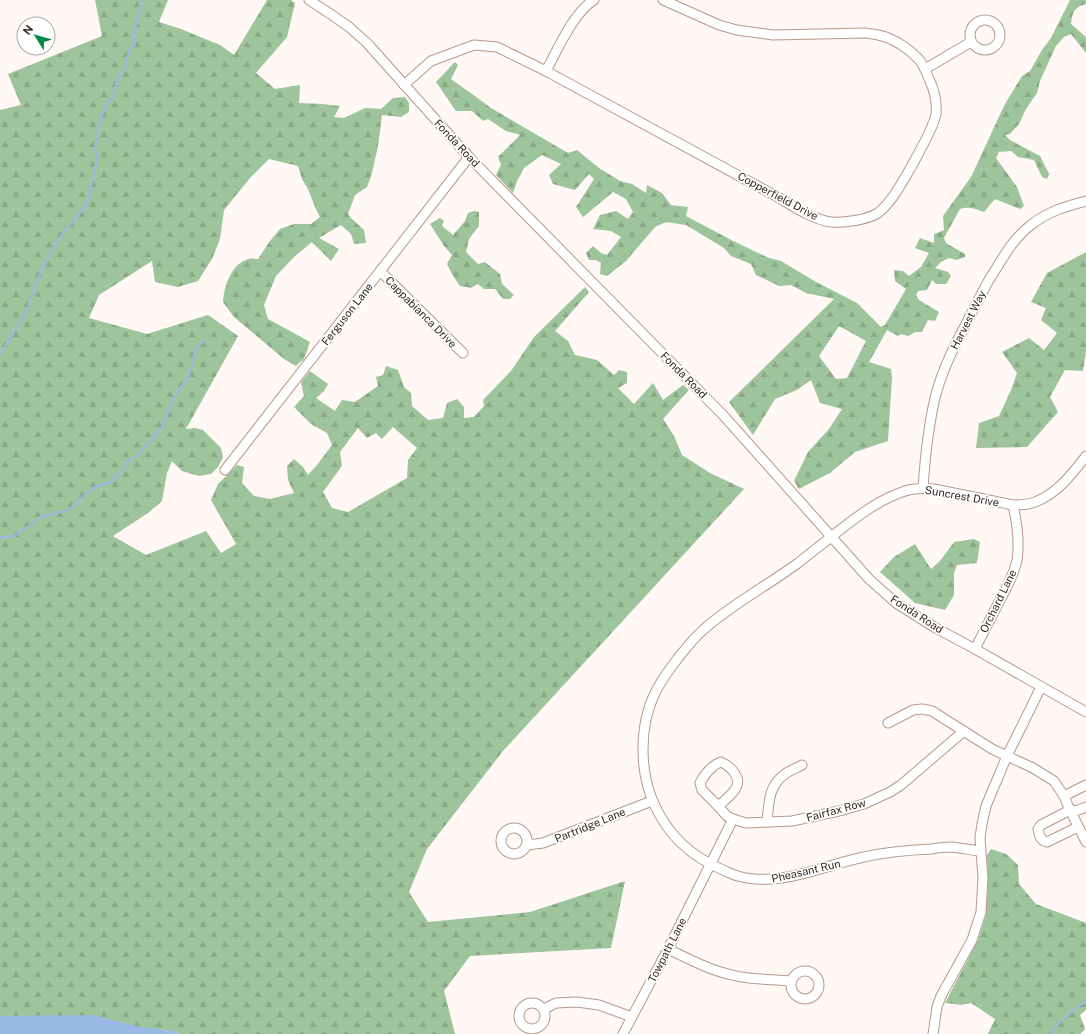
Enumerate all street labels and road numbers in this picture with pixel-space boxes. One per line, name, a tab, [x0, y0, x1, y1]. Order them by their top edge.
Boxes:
street label: Fonda Road	[432, 117, 482, 169]
street label: Copperfield Drive	[736, 170, 820, 222]
street label: Cappabianca Drive	[383, 274, 459, 350]
street label: Ferguson Lane	[319, 281, 375, 347]
street label: Harvest Way	[948, 288, 988, 351]
street label: Fonda Road	[658, 349, 710, 401]
street label: Suncrest Drive	[924, 484, 1000, 508]
street label: Orchard Lane	[978, 567, 1018, 635]
street label: Fonda Road	[888, 593, 946, 635]
street label: Fairfax Row	[805, 796, 867, 824]
street label: Partridge Lane	[553, 805, 627, 845]
street label: Pheasant Run	[770, 857, 842, 885]
street label: Towpath Lane	[646, 916, 688, 984]

